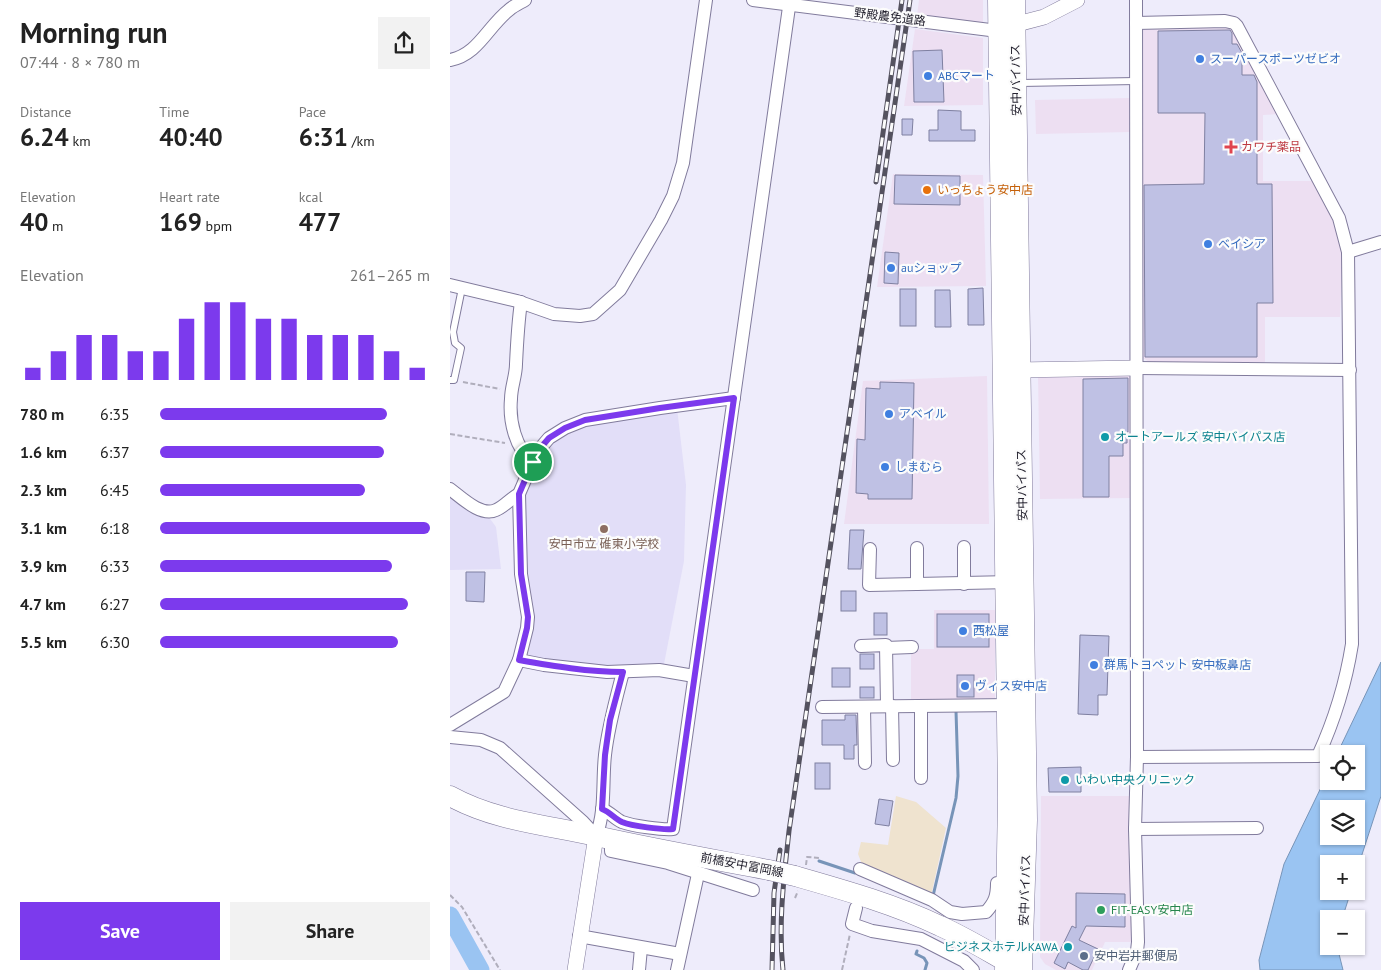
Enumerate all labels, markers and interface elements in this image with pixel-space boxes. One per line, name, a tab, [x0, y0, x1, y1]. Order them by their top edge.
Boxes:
street label: 野殿農免道路	[853, 5, 927, 28]
text: Morning run	[20, 14, 168, 51]
button: share	[378, 17, 430, 69]
street label: 安中バイパス	[1007, 44, 1024, 116]
place label: スーパースポーツゼビオ	[1210, 51, 1341, 66]
text: 07:44 · 8 × 780 m	[20, 52, 140, 72]
marker: スーパースポーツゼビオ	[1194, 53, 1206, 65]
place label: ABCマート	[938, 68, 995, 83]
marker: ABCマート	[922, 70, 934, 82]
text: Distance	[20, 103, 71, 121]
text: Time	[159, 103, 189, 121]
text: Pace	[299, 103, 326, 121]
text: 6.24	[20, 121, 69, 153]
text: 40:40	[159, 121, 223, 153]
text: 6:31	[299, 121, 348, 153]
text: km	[69, 132, 91, 150]
text: /km	[348, 132, 375, 150]
place label: カワチ薬品	[1241, 139, 1301, 154]
marker: カワチ薬品	[1225, 141, 1237, 153]
place label: いっちょう安中店	[937, 182, 1033, 197]
marker: いっちょう安中店	[921, 184, 933, 196]
text: Elevation	[20, 188, 76, 206]
text: Heart rate	[159, 188, 220, 206]
text: kcal	[299, 188, 323, 206]
text: 40	[20, 206, 48, 238]
text: 169	[159, 206, 202, 238]
text: 477	[299, 206, 341, 238]
text: m	[48, 217, 63, 235]
text: bpm	[202, 217, 232, 235]
place label: ベイシア	[1218, 236, 1266, 251]
marker: ベイシア	[1202, 238, 1214, 250]
place label: auショップ	[901, 260, 961, 275]
marker: auショップ	[885, 262, 897, 274]
text: Elevation	[20, 265, 84, 285]
text: 261–265 m	[350, 265, 430, 285]
text: 780 m	[20, 404, 64, 424]
text: 6:35	[100, 404, 130, 424]
place label: アベイル	[899, 406, 947, 421]
marker: アベイル	[883, 408, 895, 420]
place label: オートアールズ 安中バイパス店	[1115, 429, 1285, 444]
marker: オートアールズ 安中バイパス店	[1099, 431, 1111, 443]
pin	[512, 441, 554, 483]
text: 1.6 km	[20, 442, 67, 462]
text: 6:37	[100, 442, 130, 462]
icon: arrive	[519, 448, 547, 476]
street label: 安中バイパス	[1013, 449, 1030, 521]
place label: しまむら	[895, 459, 943, 474]
marker: しまむら	[879, 461, 891, 473]
text: 2.3 km	[20, 480, 67, 500]
text: 6:45	[100, 480, 130, 500]
text: 3.1 km	[20, 518, 67, 538]
text: 6:18	[100, 518, 130, 538]
marker: 安中市立 碓東小学校	[598, 523, 610, 535]
place label: 安中市立 碓東小学校	[548, 536, 660, 551]
text: 3.9 km	[20, 556, 67, 576]
text: 6:33	[100, 556, 130, 576]
text: 4.7 km	[20, 594, 66, 614]
text: 6:27	[100, 594, 130, 614]
place label: 西松屋	[973, 623, 1009, 638]
marker: 西松屋	[957, 625, 969, 637]
text: 5.5 km	[20, 632, 67, 652]
text: 6:30	[100, 632, 130, 652]
place label: 群馬トヨペット 安中板鼻店	[1104, 657, 1251, 672]
marker: 群馬トヨペット 安中板鼻店	[1088, 659, 1100, 671]
place label: ヴィス安中店	[975, 678, 1047, 693]
marker: ヴィス安中店	[959, 680, 971, 692]
map controls	[1320, 745, 1365, 955]
button: locate	[1320, 745, 1365, 790]
place label: いわい中央クリニック	[1075, 772, 1195, 787]
marker: いわい中央クリニック	[1059, 774, 1071, 786]
button: layers	[1320, 800, 1365, 845]
street label: 前橋安中富岡線	[699, 849, 785, 880]
street label: 安中バイパス	[1016, 854, 1033, 926]
button: +	[1320, 855, 1365, 900]
button: Save	[20, 902, 220, 960]
button: Share	[230, 902, 430, 960]
place label: FIT-EASY安中店	[1111, 902, 1193, 917]
marker: FIT-EASY安中店	[1095, 904, 1107, 916]
button: −	[1320, 910, 1365, 955]
place label: ビジネスホテルKAWA	[944, 939, 1058, 954]
marker: ビジネスホテルKAWA	[1062, 941, 1074, 953]
place label: 安中岩井郵便局	[1094, 948, 1178, 963]
marker: 安中岩井郵便局	[1078, 950, 1090, 962]

